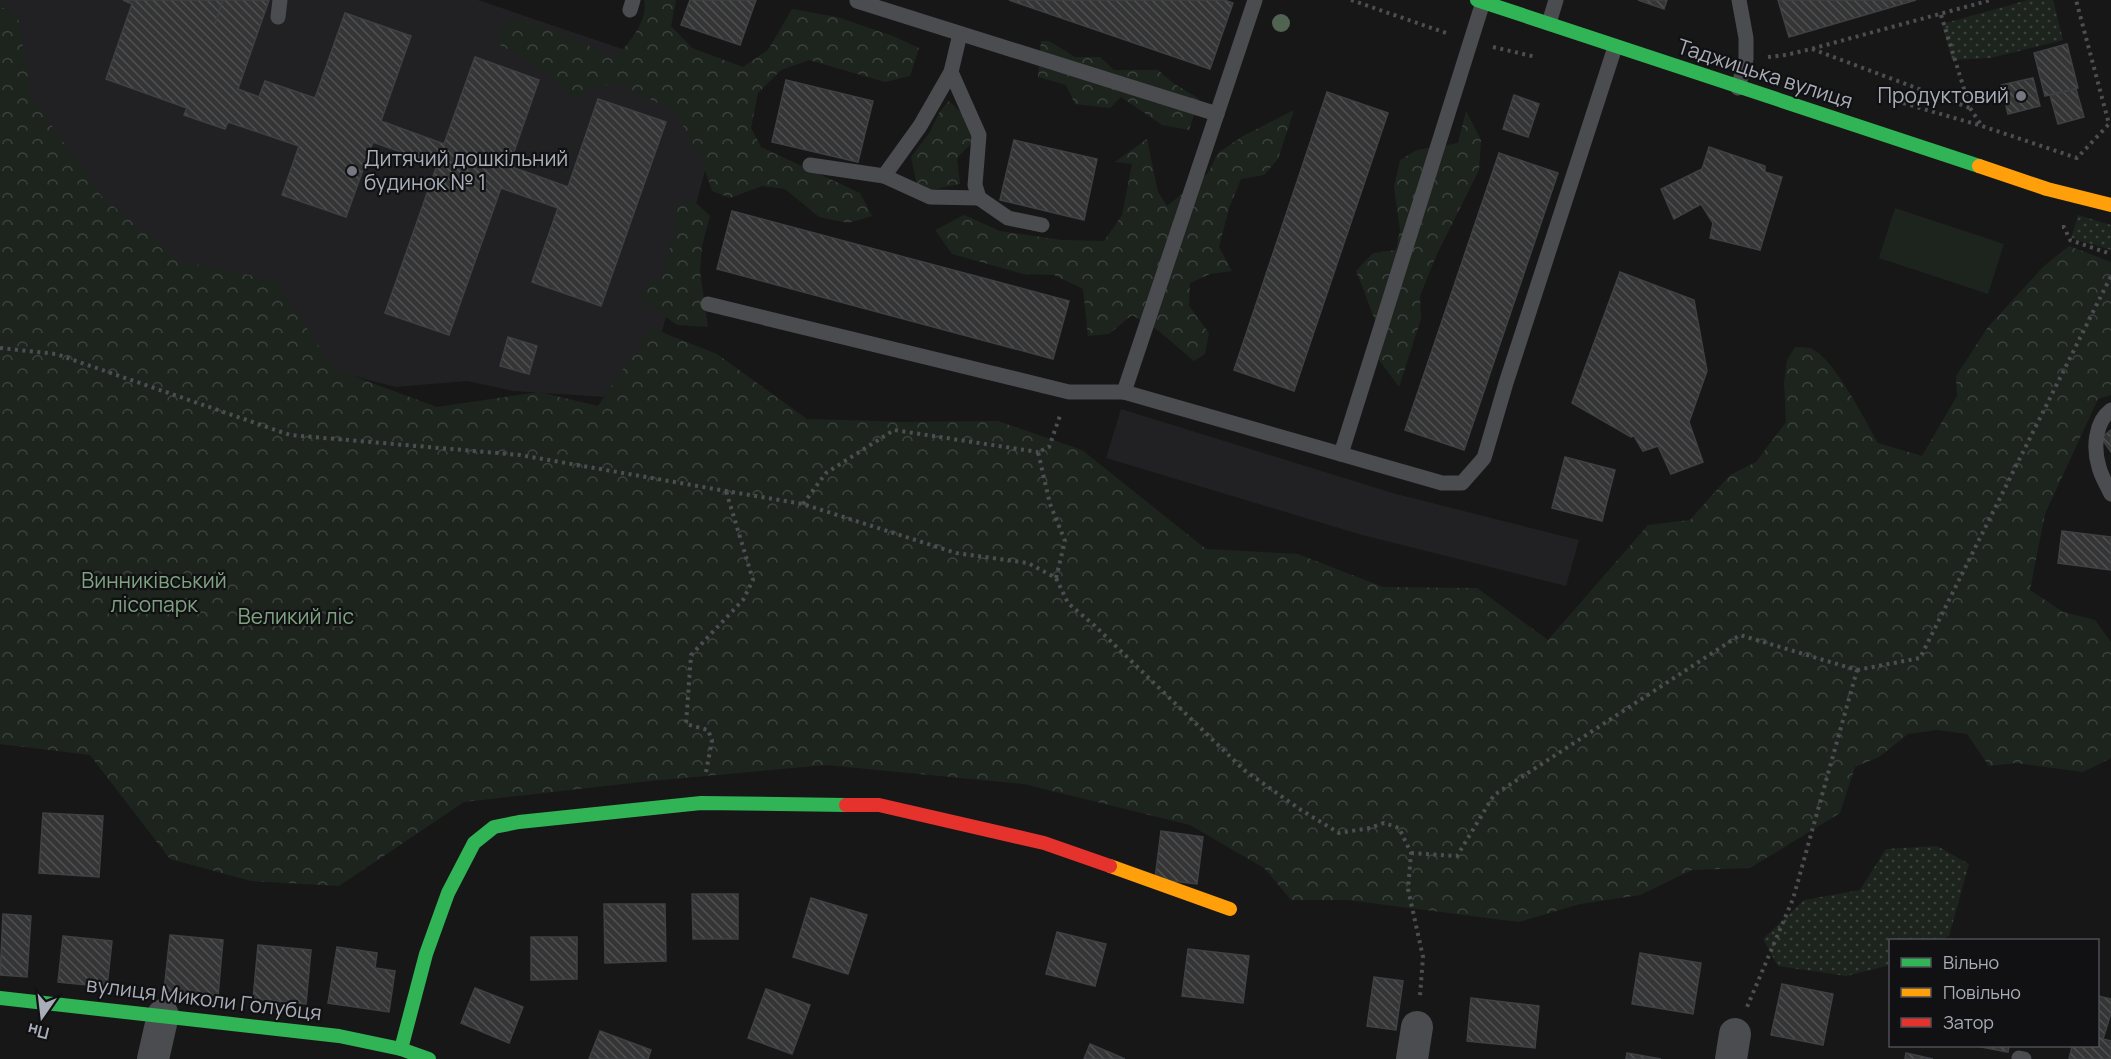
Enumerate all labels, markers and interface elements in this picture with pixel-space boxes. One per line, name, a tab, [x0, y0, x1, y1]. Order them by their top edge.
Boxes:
street label: Таджицька вулиця	[1674, 31, 1857, 115]
place label: Продуктовий	[1878, 81, 2009, 109]
marker: Продуктовий	[2014, 89, 2028, 103]
place label: Дитячий дошкільний будинок № 1	[364, 144, 568, 196]
marker: Дитячий дошкільний будинок № 1	[345, 164, 359, 178]
park label: Винниківський лісопарк	[81, 566, 227, 618]
park label: Великий ліс	[238, 602, 354, 630]
legend	[1889, 939, 2099, 1047]
text: Вільно	[1943, 950, 1999, 974]
street label: вулиця Миколи Голубця	[85, 970, 323, 1026]
text: Повільно	[1943, 980, 2021, 1004]
north arrow	[12, 987, 72, 1047]
text: Затор	[1943, 1010, 1994, 1034]
text: Пн	[25, 1018, 51, 1045]

